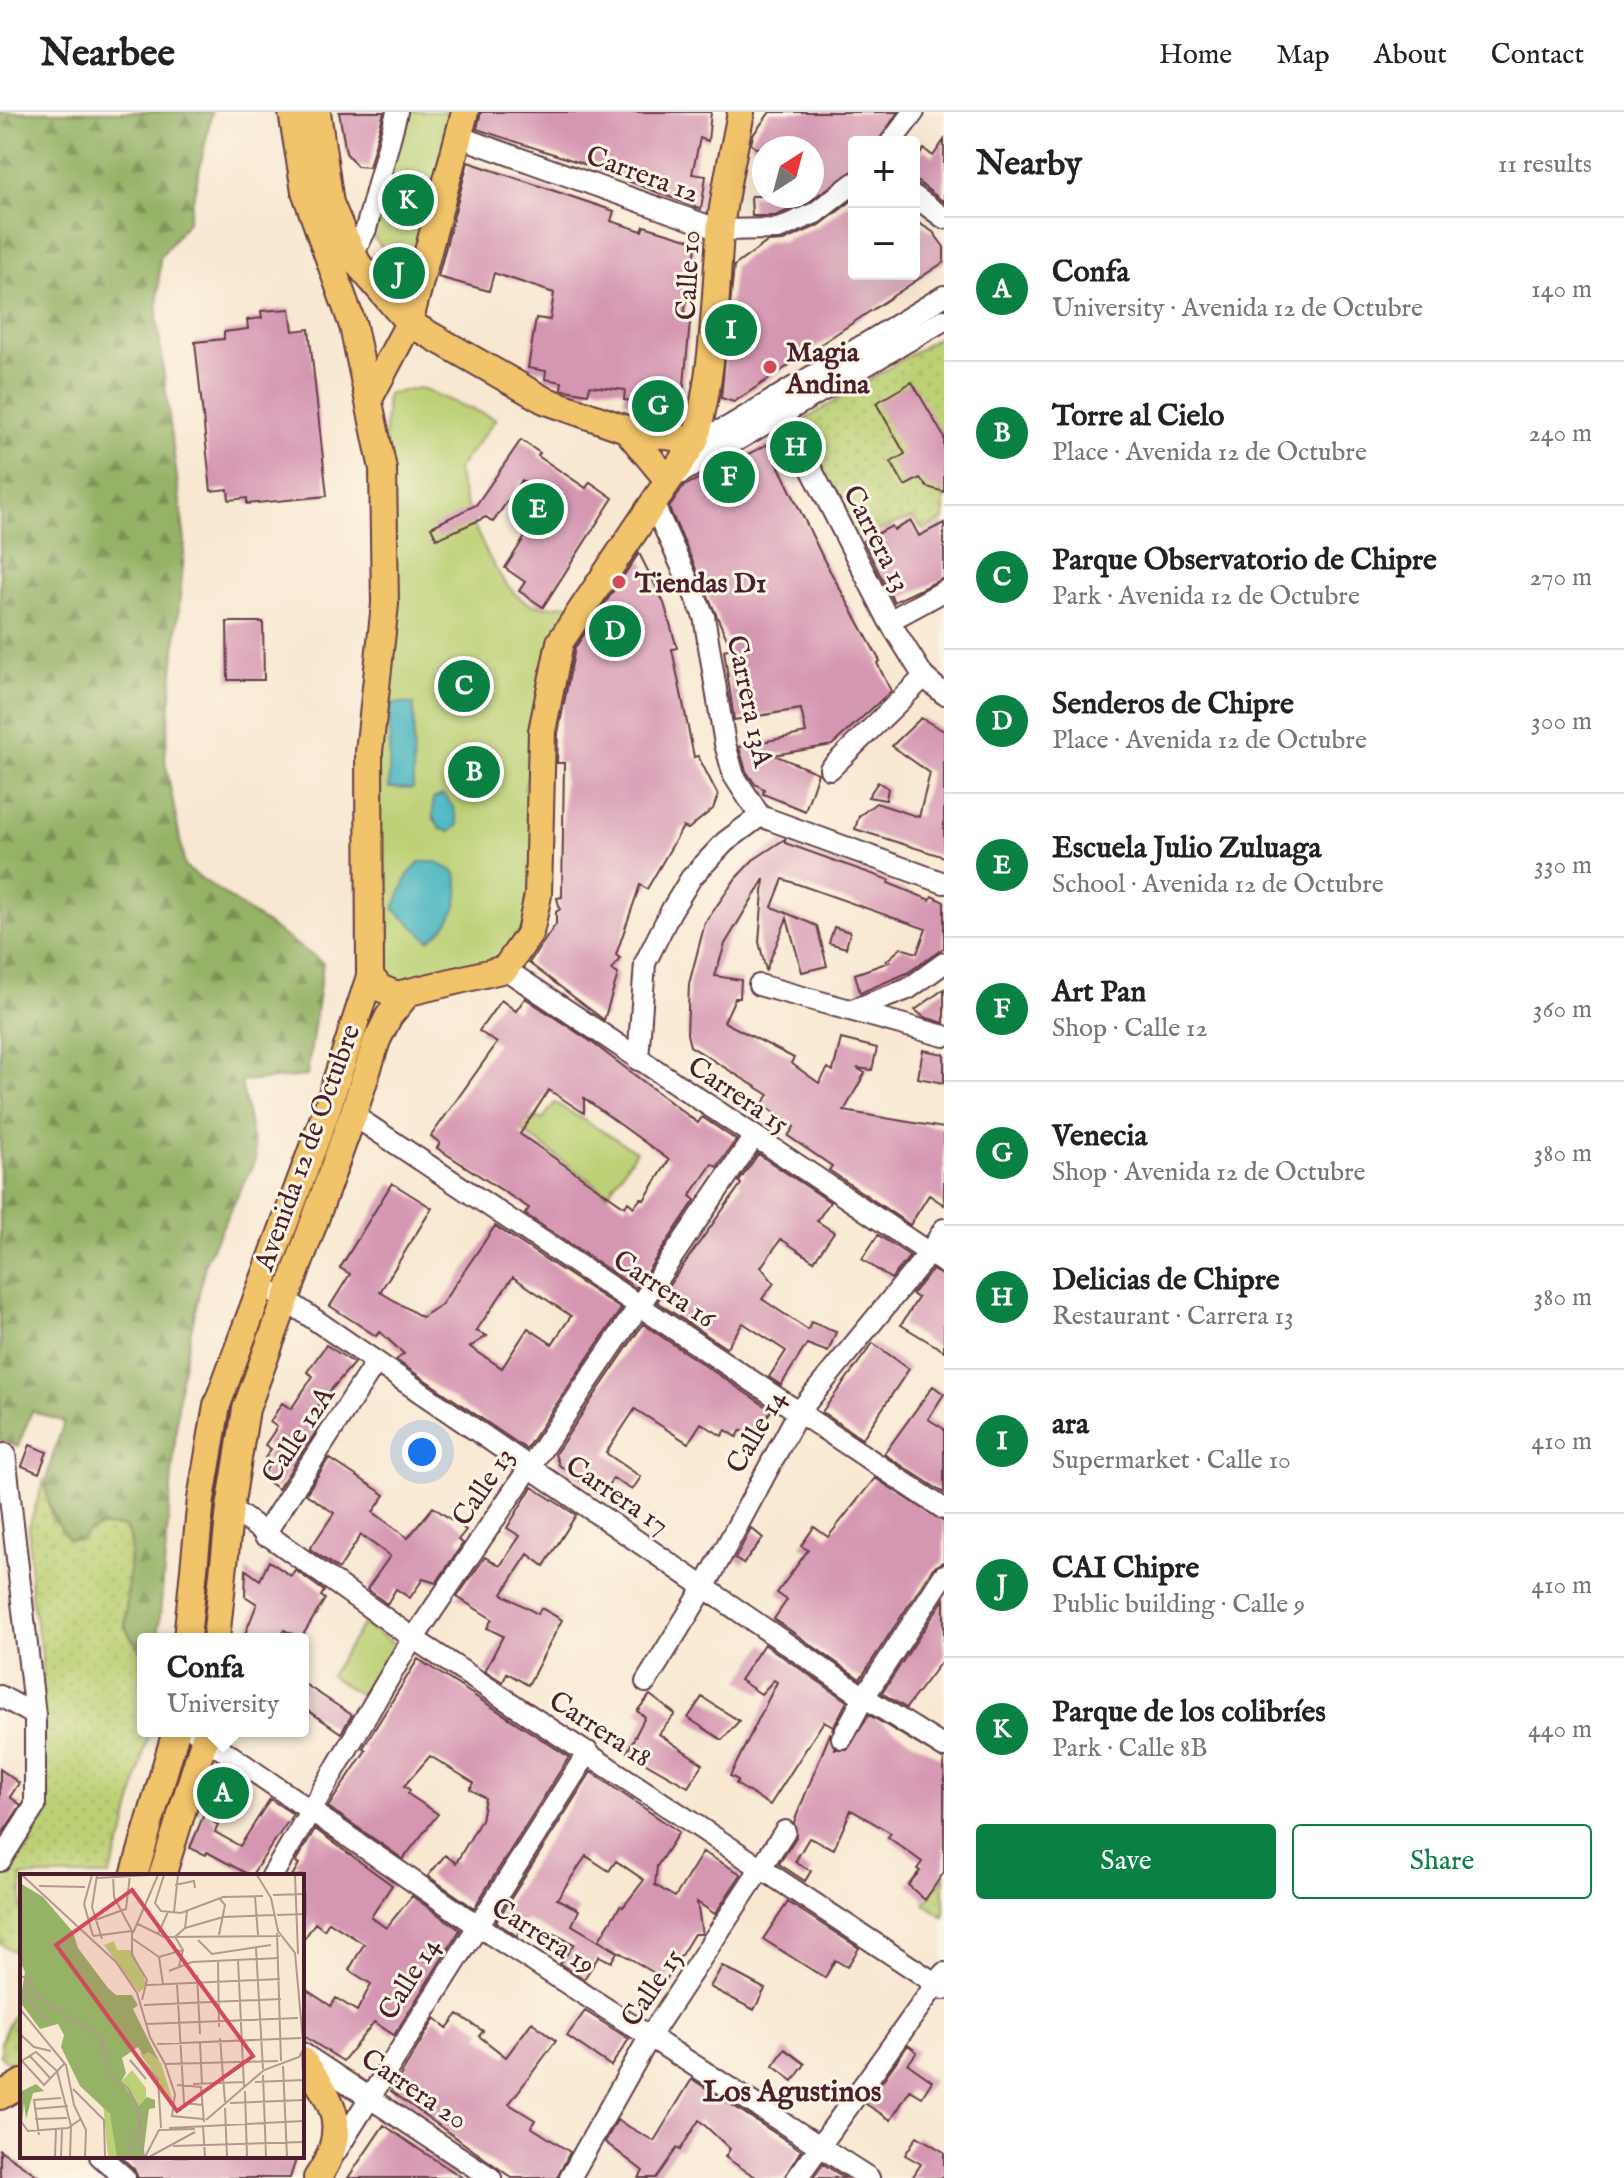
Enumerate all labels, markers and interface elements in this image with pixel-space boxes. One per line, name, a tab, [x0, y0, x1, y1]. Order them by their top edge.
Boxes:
text: Nearbee	[40, 31, 175, 79]
text: Home	[1159, 38, 1232, 73]
text: Map	[1276, 38, 1330, 73]
text: About	[1374, 38, 1447, 73]
text: Contact	[1491, 38, 1584, 73]
north arrow	[752, 136, 824, 208]
map controls	[848, 136, 920, 280]
button: +	[848, 136, 920, 208]
street label: Carrera 12	[581, 139, 703, 212]
text: Nearby	[976, 143, 1082, 186]
text: 11 results	[1498, 148, 1592, 181]
pin: K	[382, 170, 434, 230]
button: −	[848, 208, 920, 280]
street label: Calle 10	[670, 229, 709, 321]
pin: J	[373, 243, 425, 303]
text: Confa	[1052, 254, 1129, 292]
text: A	[993, 273, 1011, 306]
text: 140 m	[1531, 273, 1592, 306]
text: University · Avenida 12 de Octubre	[1052, 292, 1423, 325]
pin: I	[705, 300, 757, 360]
place label: Magia Andina	[785, 336, 870, 403]
marker: Magia Andina	[761, 358, 779, 376]
pin: G	[632, 376, 684, 436]
text: Torre al Cielo	[1052, 398, 1225, 436]
pin: H	[770, 417, 822, 477]
text: B	[993, 417, 1011, 450]
text: 240 m	[1529, 417, 1592, 450]
text: Place · Avenida 12 de Octubre	[1052, 436, 1367, 469]
pin: F	[703, 447, 755, 507]
pin: E	[512, 479, 564, 539]
street label: Carrera 13	[834, 480, 917, 598]
text: Parque Observatorio de Chipre	[1052, 542, 1437, 580]
text: C	[993, 561, 1011, 594]
text: 270 m	[1529, 561, 1592, 594]
place label: Tiendas D1	[634, 567, 766, 602]
marker: Tiendas D1	[610, 573, 628, 591]
text: Park · Avenida 12 de Octubre	[1052, 580, 1360, 613]
pin: D	[589, 601, 641, 661]
street label: Carrera 13A	[718, 632, 780, 772]
pin: C	[438, 656, 490, 716]
text: Senderos de Chipre	[1052, 686, 1294, 724]
text: D	[992, 705, 1012, 738]
text: 300 m	[1531, 705, 1592, 738]
text: Place · Avenida 12 de Octubre	[1052, 724, 1367, 757]
pin: B	[448, 742, 500, 802]
text: Escuela Julio Zuluaga	[1052, 830, 1322, 868]
text: E	[993, 849, 1011, 882]
text: 330 m	[1534, 849, 1592, 882]
text: School · Avenida 12 de Octubre	[1052, 868, 1384, 901]
text: Art Pan	[1052, 974, 1146, 1012]
text: F	[994, 993, 1010, 1026]
text: 360 m	[1533, 993, 1592, 1026]
text: Shop · Calle 12	[1052, 1012, 1208, 1045]
street label: Avenida 12 de Octubre	[247, 1020, 369, 1277]
street label: Carrera 15	[680, 1050, 795, 1143]
text: Venecia	[1052, 1118, 1147, 1156]
text: G	[992, 1137, 1012, 1170]
text: 380 m	[1534, 1137, 1592, 1170]
text: Shop · Avenida 12 de Octubre	[1052, 1156, 1366, 1189]
street label: Carrera 16	[606, 1243, 723, 1338]
text: Delicias de Chipre	[1052, 1262, 1280, 1300]
text: H	[991, 1281, 1013, 1314]
text: 380 m	[1534, 1281, 1592, 1314]
text: Restaurant · Carrera 13	[1052, 1300, 1294, 1333]
street label: Calle 12A	[255, 1379, 344, 1491]
street label: Calle 14	[719, 1384, 795, 1480]
text: ara	[1052, 1406, 1089, 1444]
text: I	[996, 1425, 1008, 1458]
text: 410 m	[1531, 1425, 1592, 1458]
your location	[402, 1432, 442, 1472]
street label: Calle 13	[445, 1441, 523, 1533]
text: Supermarket · Calle 10	[1052, 1444, 1291, 1477]
street label: Carrera 17	[558, 1449, 675, 1543]
text: CAI Chipre	[1052, 1550, 1199, 1588]
text: J	[997, 1569, 1007, 1602]
text: 410 m	[1531, 1569, 1592, 1602]
text: Public building · Calle 9	[1052, 1588, 1305, 1621]
popup	[137, 1633, 309, 1737]
text: Confa	[167, 1650, 244, 1688]
street label: Carrera 18	[542, 1684, 658, 1776]
text: University	[167, 1688, 279, 1721]
text: Parque de los colibríes	[1052, 1694, 1326, 1732]
text: K	[993, 1713, 1011, 1746]
text: 440 m	[1528, 1713, 1592, 1746]
text: Park · Calle 8B	[1052, 1732, 1208, 1765]
pin: A	[197, 1763, 249, 1823]
button: Save	[976, 1824, 1276, 1899]
button: Share	[1292, 1824, 1592, 1899]
inset map	[20, 1874, 304, 2158]
street label: Carrera 19	[484, 1891, 601, 1984]
street label: Calle 14	[371, 1931, 449, 2027]
street label: Calle 15	[614, 1943, 692, 2034]
street label: Carrera 20	[354, 2042, 474, 2138]
district label: Los Agustinos	[703, 2074, 881, 2112]

